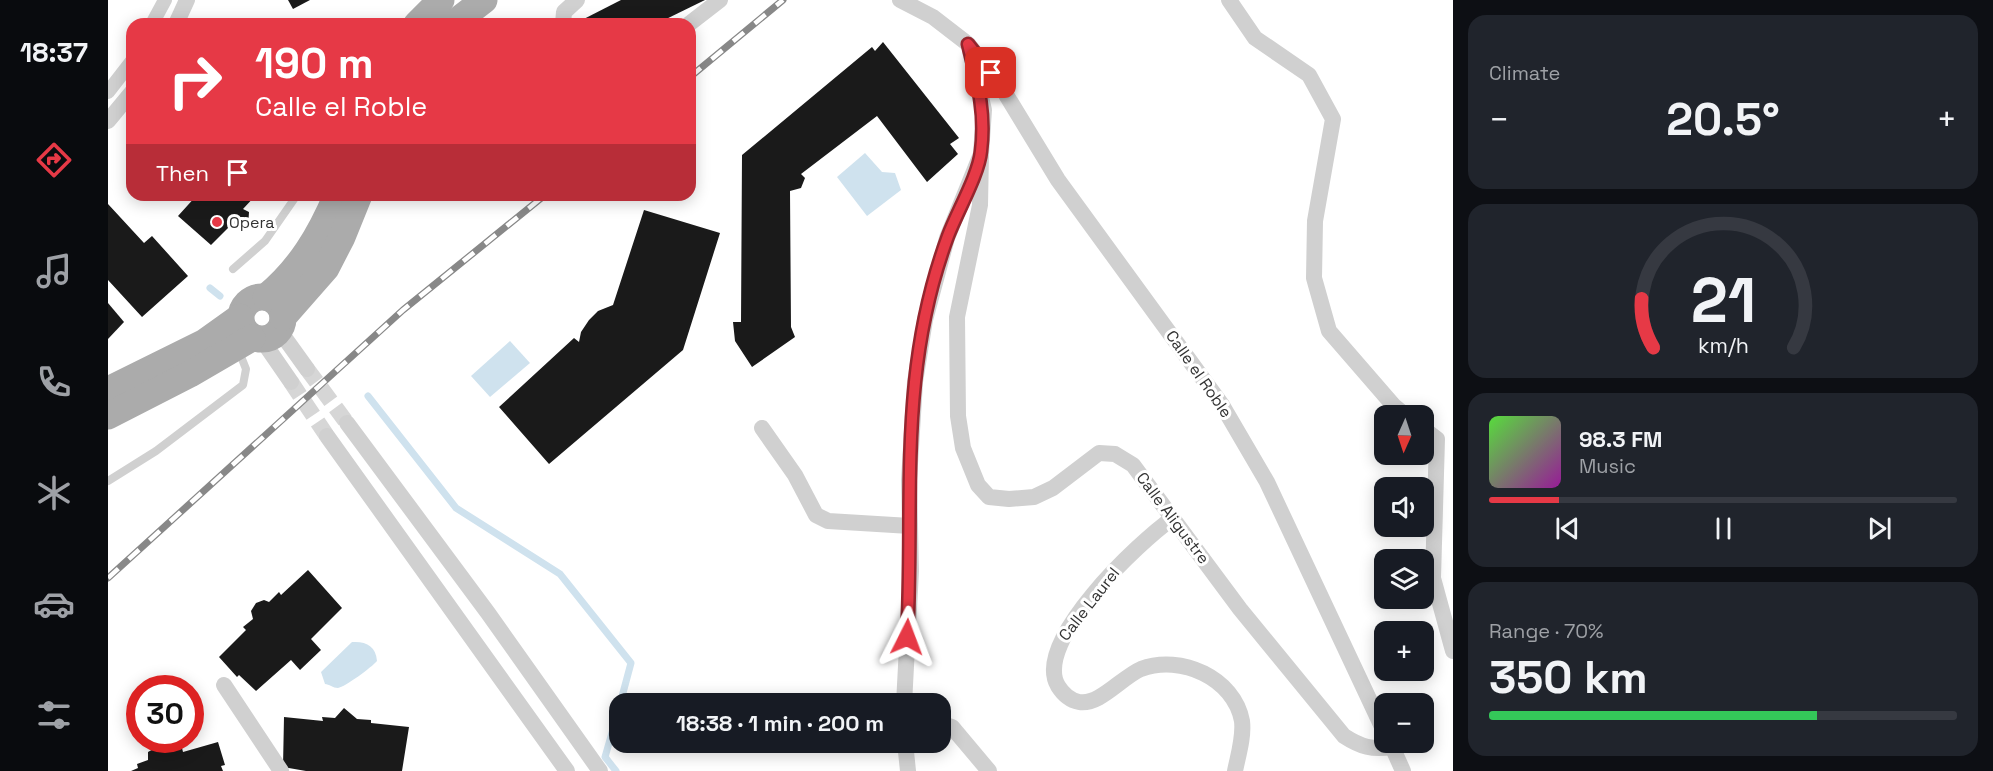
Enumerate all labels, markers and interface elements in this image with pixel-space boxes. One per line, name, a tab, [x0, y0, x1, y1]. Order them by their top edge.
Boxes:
text: 18:37	[20, 35, 88, 70]
text: 190 m	[255, 37, 374, 90]
icon: right	[156, 42, 234, 120]
pin	[965, 47, 1016, 98]
icon: arrive	[974, 56, 1007, 89]
text: Climate	[1489, 60, 1560, 86]
text: Calle el Roble	[255, 89, 427, 124]
text: 20.5°	[1666, 91, 1780, 148]
text: −	[1489, 99, 1509, 141]
text: +	[1937, 99, 1957, 141]
icon: directions	[33, 139, 75, 181]
icon: arrive	[221, 156, 254, 189]
text: Then	[156, 159, 209, 187]
place label: Opera	[229, 212, 274, 233]
marker: Opera	[210, 215, 224, 229]
icon: music	[33, 250, 75, 292]
text: 21	[1690, 261, 1756, 340]
street label: Calle el Roble	[1161, 326, 1237, 422]
text: km/h	[1697, 332, 1749, 359]
icon: phone	[33, 361, 75, 403]
north arrow	[1374, 405, 1434, 465]
map controls	[1374, 405, 1434, 753]
text: 98.3 FM	[1579, 425, 1662, 453]
text: Music	[1579, 453, 1636, 479]
street label: Calle Aligustre	[1132, 468, 1214, 568]
icon: climate	[33, 472, 75, 514]
button: sound	[1374, 477, 1434, 537]
icon: previous	[1551, 512, 1584, 545]
icon: pause	[1707, 512, 1740, 545]
icon: next	[1863, 512, 1896, 545]
button: layers	[1374, 549, 1434, 609]
street label: Calle Laurel	[1054, 563, 1124, 645]
icon: car	[33, 583, 75, 625]
position arrow	[875, 605, 939, 669]
text: Range · 70%	[1489, 618, 1603, 644]
button: +	[1374, 621, 1434, 681]
text: 350 km	[1489, 649, 1648, 706]
speed limit sign: 30	[126, 675, 204, 753]
button: −	[1374, 693, 1434, 753]
icon: filters	[33, 694, 75, 736]
text: 18:38 · 1 min · 200 m	[676, 709, 884, 737]

